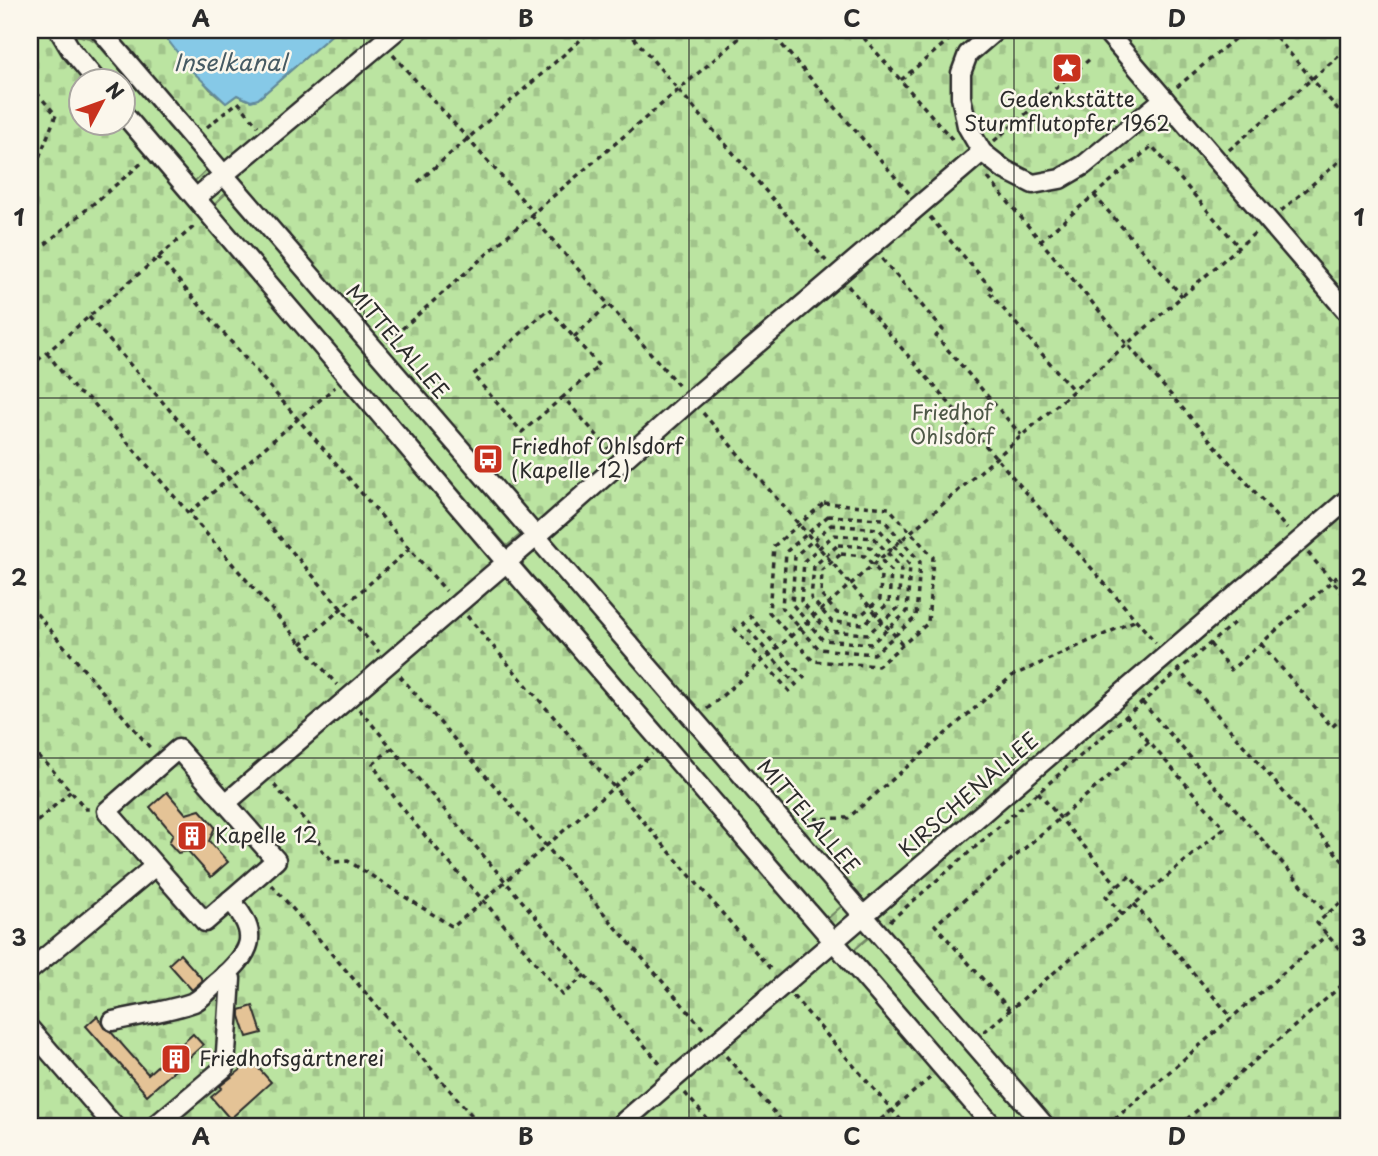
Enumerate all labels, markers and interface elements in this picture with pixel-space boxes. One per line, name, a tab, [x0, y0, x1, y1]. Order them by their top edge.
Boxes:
text: A	[192, 0, 210, 35]
text: B	[518, 0, 534, 35]
text: C	[843, 0, 861, 35]
text: D	[1168, 0, 1186, 35]
water label: Inselkanal	[174, 44, 290, 79]
place icon: Gedenkstätte Sturmflutopfer 1962	[1050, 51, 1084, 85]
north arrow	[66, 66, 136, 136]
text: N	[100, 75, 131, 105]
place label: Gedenkstätte Sturmflutopfer 1962	[964, 82, 1170, 138]
text: 1	[14, 199, 25, 234]
text: 1	[1354, 199, 1365, 234]
street label: MITTELALLEE	[339, 276, 458, 405]
park label: Friedhof Ohlsdorf	[910, 395, 996, 451]
place label: Friedhof Ohlsdorf (Kapelle 12)	[511, 429, 685, 485]
bus stop icon: Friedhof Ohlsdorf (Kapelle 12)	[471, 442, 505, 476]
text: 2	[11, 559, 27, 594]
text: 2	[1351, 559, 1367, 594]
street label: KIRSCHENALLEE	[890, 723, 1045, 864]
street label: MITTELALLEE	[750, 751, 869, 880]
place label: Kapelle 12	[215, 818, 318, 850]
building icon: Kapelle 12	[175, 819, 209, 853]
text: 3	[11, 919, 27, 954]
text: 3	[1351, 919, 1367, 954]
place label: Friedhofsgärtnerei	[199, 1041, 384, 1073]
building icon: Friedhofsgärtnerei	[159, 1042, 193, 1076]
text: A	[192, 1118, 210, 1153]
text: B	[518, 1118, 534, 1153]
text: C	[843, 1118, 861, 1153]
text: D	[1168, 1118, 1186, 1153]

